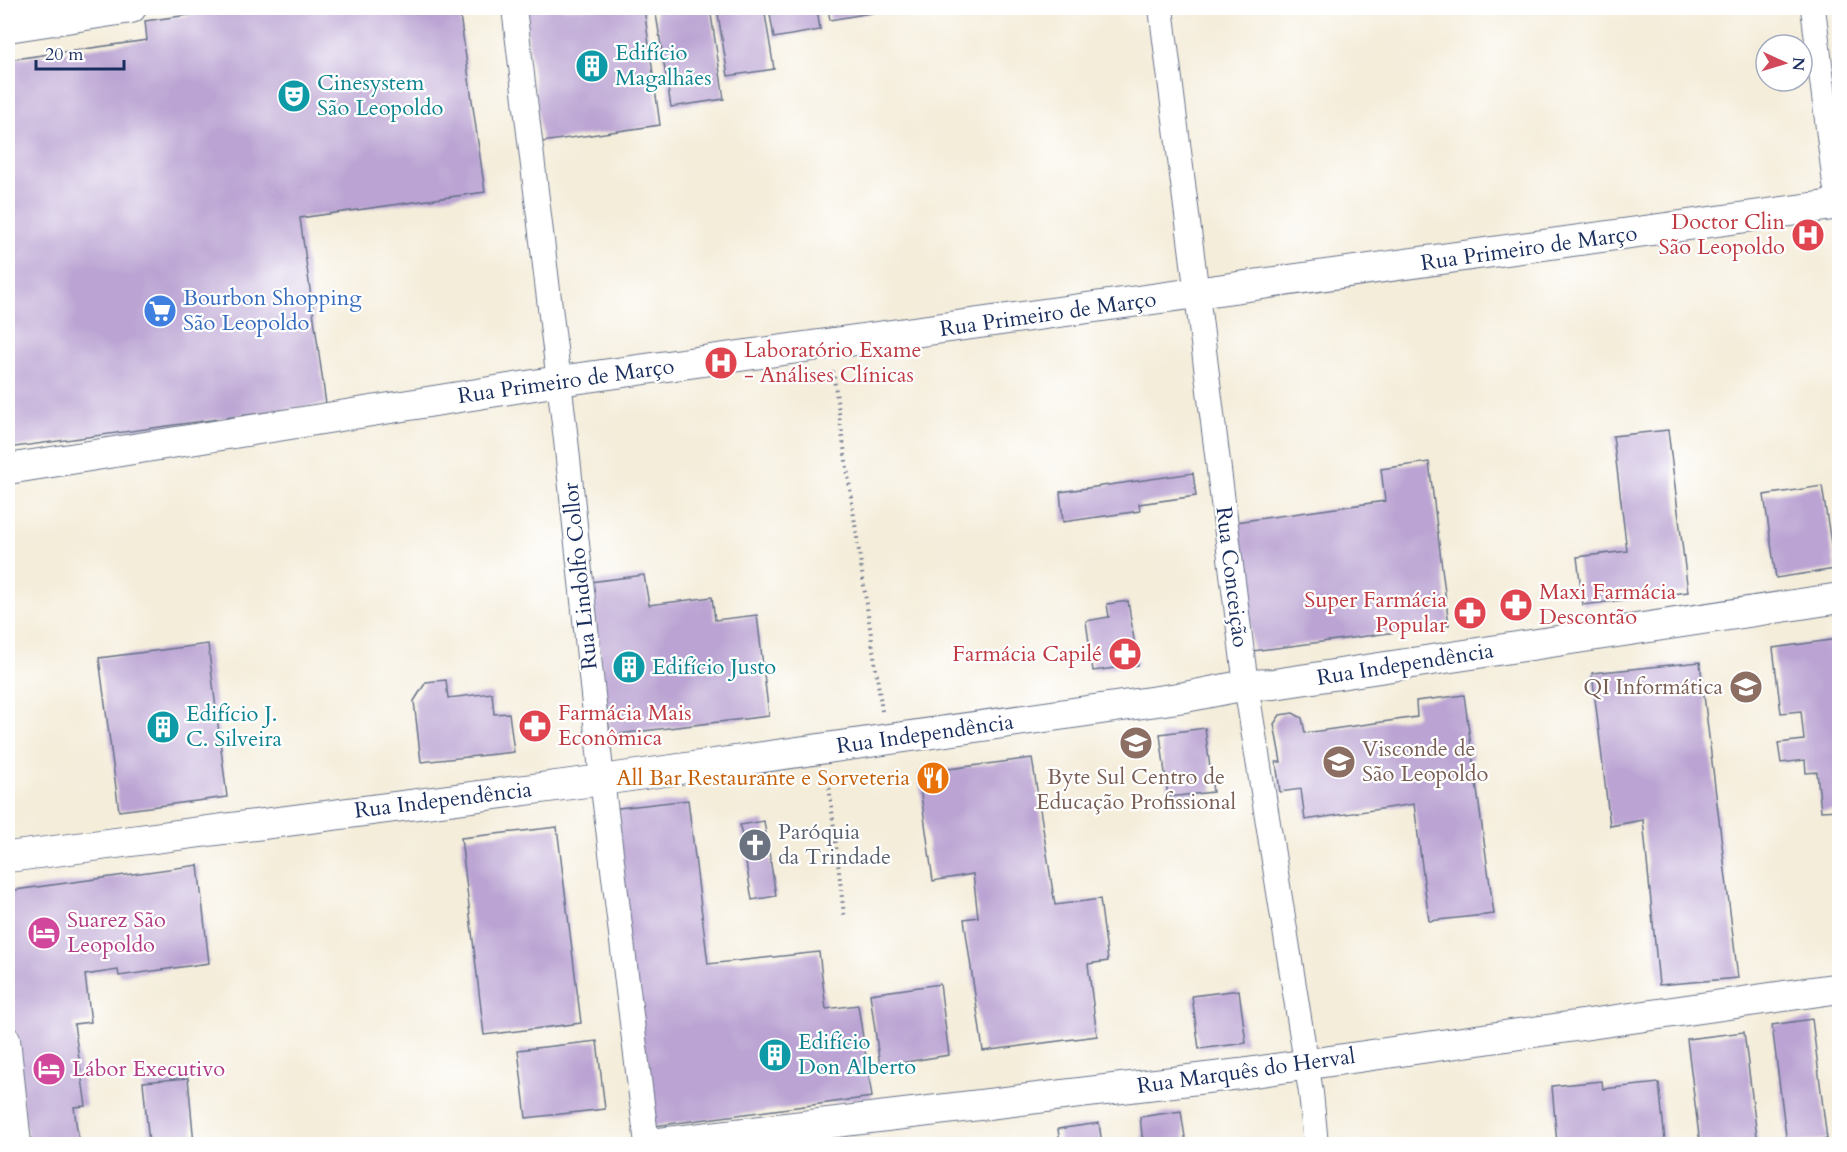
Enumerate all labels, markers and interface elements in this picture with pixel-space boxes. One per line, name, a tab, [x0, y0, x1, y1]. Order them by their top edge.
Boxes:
scale bar	[36, 33, 124, 71]
north arrow	[1754, 33, 1814, 93]
place label: Edifício Magalhães	[615, 38, 712, 93]
text: 20 m	[45, 42, 84, 67]
building icon: Edifício Magalhães	[574, 48, 610, 84]
text: N	[1787, 56, 1809, 72]
place label: Cinesystem São Leopoldo	[317, 68, 443, 123]
theatre icon: Cinesystem São Leopoldo	[276, 78, 312, 114]
place label: Doctor Clin São Leopoldo	[1659, 207, 1785, 262]
hospital icon: Doctor Clin São Leopoldo	[1790, 217, 1826, 253]
street label: Rua Primeiro de Março	[1419, 218, 1639, 278]
place label: Bourbon Shopping São Leopoldo	[183, 283, 362, 338]
street label: Rua Primeiro de Março	[938, 284, 1158, 344]
supermarket icon: Bourbon Shopping São Leopoldo	[142, 293, 178, 329]
place label: Laboratório Exame - Análises Clínicas	[744, 335, 922, 390]
hospital icon: Laboratório Exame - Análises Clínicas	[703, 345, 739, 381]
street label: Rua Primeiro de Março	[456, 351, 676, 411]
street label: Rua Lindolfo Collor	[555, 480, 605, 671]
street label: Rua Conceição	[1208, 505, 1256, 649]
place label: Maxi Farmácia Descontão	[1539, 577, 1677, 632]
place label: Super Farmácia Popular	[1304, 585, 1448, 640]
pharmacy icon: Maxi Farmácia Descontão	[1498, 587, 1534, 623]
pharmacy icon: Super Farmácia Popular	[1452, 595, 1488, 631]
street label: Rua Independência	[1314, 635, 1496, 693]
pharmacy icon: Farmácia Capilé	[1107, 636, 1143, 672]
place label: Farmácia Capilé	[952, 639, 1102, 669]
building icon: Edifício Justo	[611, 649, 647, 685]
place label: Edifício Justo	[652, 652, 776, 682]
school or university icon: QI Informática	[1728, 669, 1764, 705]
place label: QI Informática	[1583, 672, 1723, 702]
place label: Farmácia Mais Econômica	[558, 698, 692, 753]
place label: Edifício J. C. Silveira	[186, 699, 282, 754]
street label: Rua Independência	[834, 707, 1016, 761]
pharmacy icon: Farmácia Mais Econômica	[517, 708, 553, 744]
building icon: Edifício J. C. Silveira	[145, 709, 181, 745]
school or university icon: Byte Sul Centro de Educação Profissional	[1118, 725, 1154, 761]
place label: Visconde de São Leopoldo	[1362, 734, 1488, 789]
school or university icon: Visconde de São Leopoldo	[1321, 744, 1357, 780]
restaurant icon: All Bar Restaurante e Sorveteria	[915, 760, 951, 796]
place label: Byte Sul Centro de Educação Profissional	[1036, 762, 1236, 817]
place label: All Bar Restaurante e Sorveteria	[616, 763, 910, 793]
street label: Rua Independência	[353, 774, 534, 826]
place label: Paróquia da Trindade	[778, 817, 891, 872]
church icon: Paróquia da Trindade	[737, 827, 773, 863]
place label: Suarez São Leopoldo	[67, 905, 166, 960]
hotel icon: Suarez São Leopoldo	[26, 915, 62, 951]
place label: Edifício Don Alberto	[798, 1027, 916, 1082]
building icon: Edifício Don Alberto	[757, 1037, 793, 1073]
street label: Rua Marquês do Herval	[1135, 1041, 1358, 1101]
hotel icon: Lábor Executivo	[31, 1051, 67, 1087]
place label: Lábor Executivo	[72, 1054, 225, 1084]

